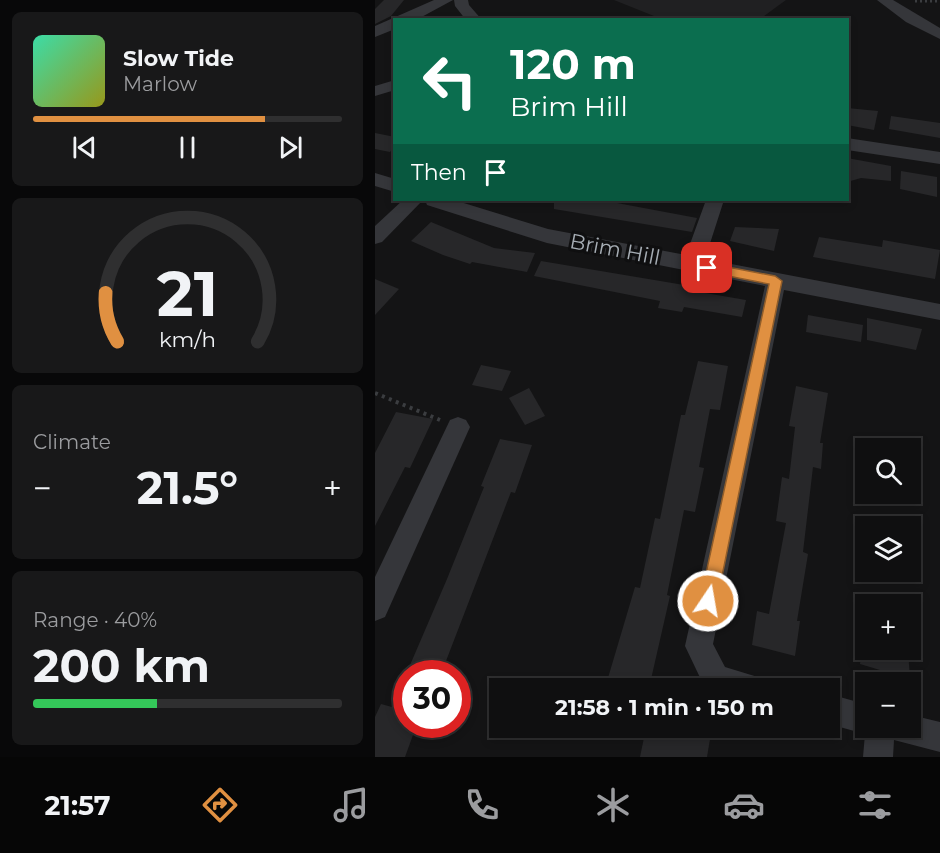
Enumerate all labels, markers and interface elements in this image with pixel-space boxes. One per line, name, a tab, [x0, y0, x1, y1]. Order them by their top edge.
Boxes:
text: 120 m	[510, 38, 636, 90]
icon: left	[411, 42, 489, 120]
text: Slow Tide	[123, 45, 234, 72]
text: Marlow	[123, 72, 197, 96]
text: Brim Hill	[510, 90, 628, 123]
icon: previous	[68, 131, 101, 164]
icon: pause	[171, 131, 204, 164]
icon: next	[274, 131, 307, 164]
icon: arrive	[479, 156, 512, 189]
text: Then	[411, 159, 467, 186]
street label: Brim Hill	[568, 228, 662, 270]
pin	[681, 242, 732, 293]
icon: arrive	[690, 251, 723, 284]
text: 21	[157, 257, 218, 333]
text: km/h	[159, 327, 216, 353]
text: Climate	[33, 430, 111, 454]
map controls	[855, 438, 921, 738]
button: search	[855, 438, 921, 504]
text: 21.5°	[137, 460, 238, 515]
text: −	[33, 468, 52, 508]
text: +	[323, 468, 342, 508]
button: layers	[855, 516, 921, 582]
position arrow	[676, 569, 740, 633]
button: +	[855, 594, 921, 660]
text: Range · 40%	[33, 608, 157, 632]
text: 200 km	[33, 638, 210, 693]
speed limit sign: 30	[393, 660, 471, 738]
button: −	[855, 672, 921, 738]
text: 21:58 · 1 min · 150 m	[555, 694, 774, 721]
icon: directions	[199, 784, 241, 826]
icon: music	[330, 784, 372, 826]
icon: phone	[461, 784, 503, 826]
icon: climate	[592, 784, 634, 826]
icon: car	[723, 784, 765, 826]
icon: filters	[854, 784, 896, 826]
text: 21:57	[44, 789, 111, 822]

